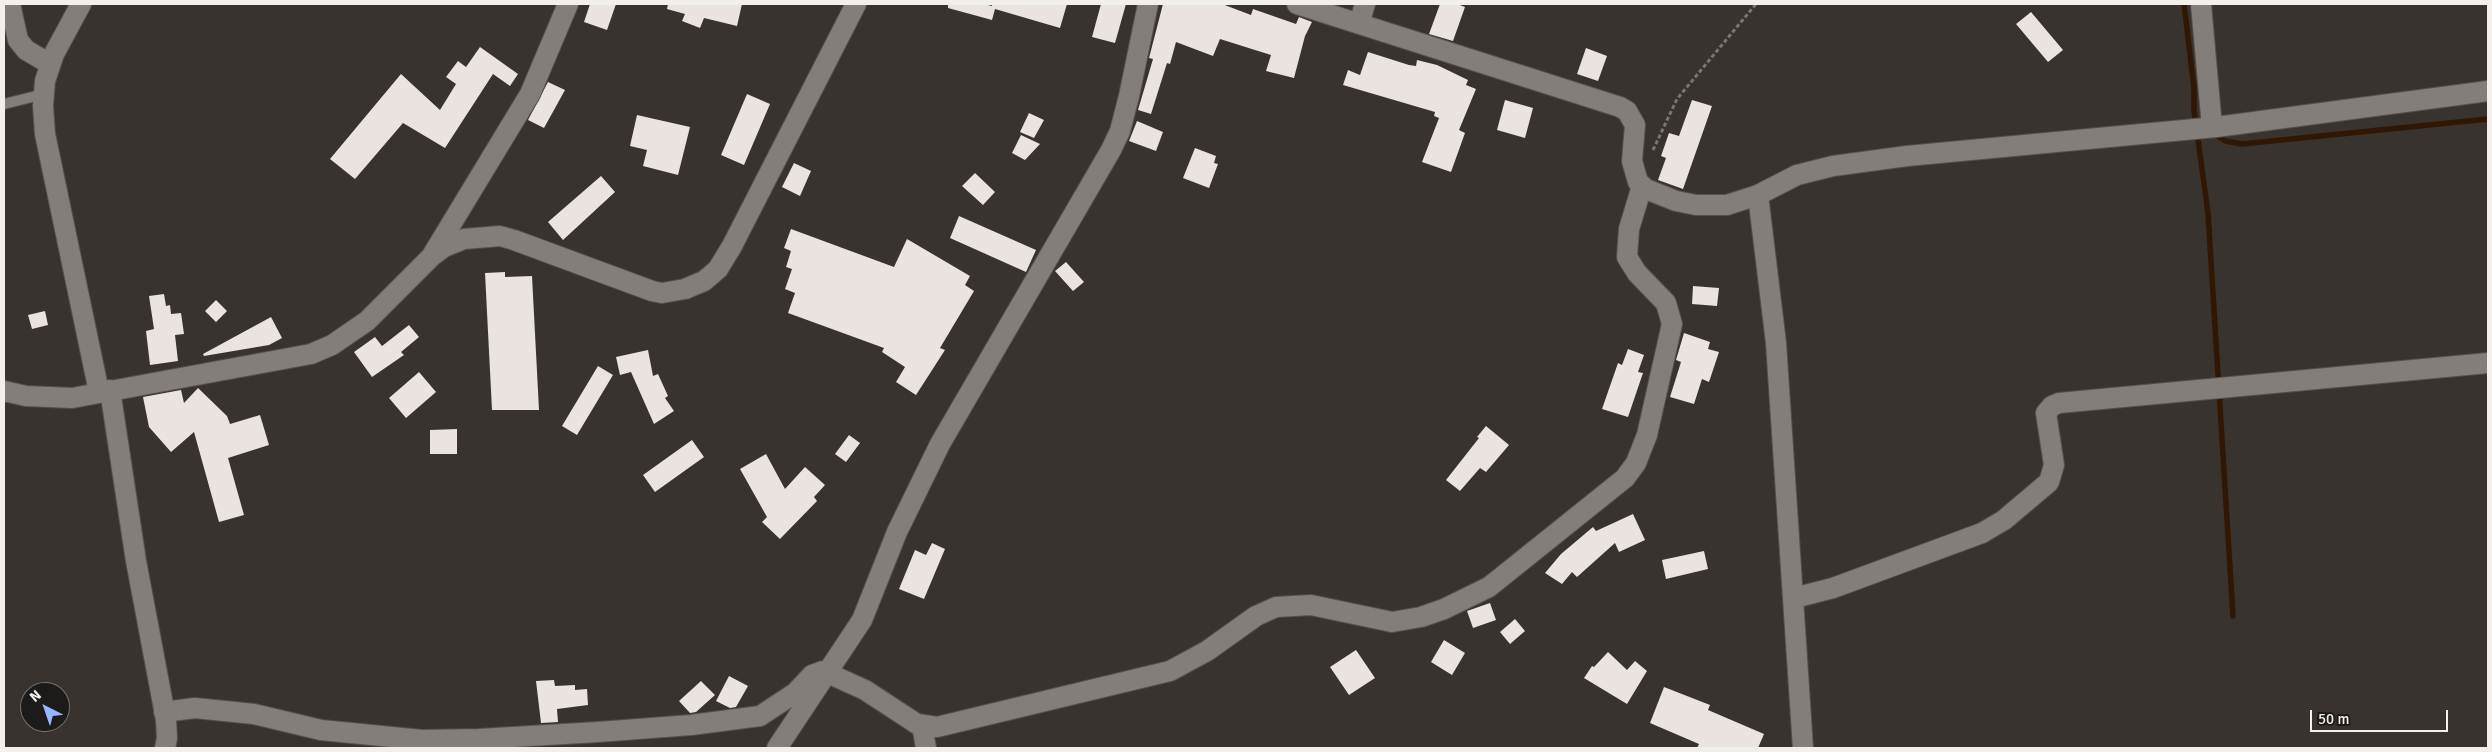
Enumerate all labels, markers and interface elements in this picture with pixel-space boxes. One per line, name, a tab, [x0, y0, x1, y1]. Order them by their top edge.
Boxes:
north arrow	[20, 682, 70, 732]
text: N	[26, 686, 45, 706]
scale bar	[2312, 700, 2450, 732]
text: 50 m	[2318, 710, 2349, 728]

